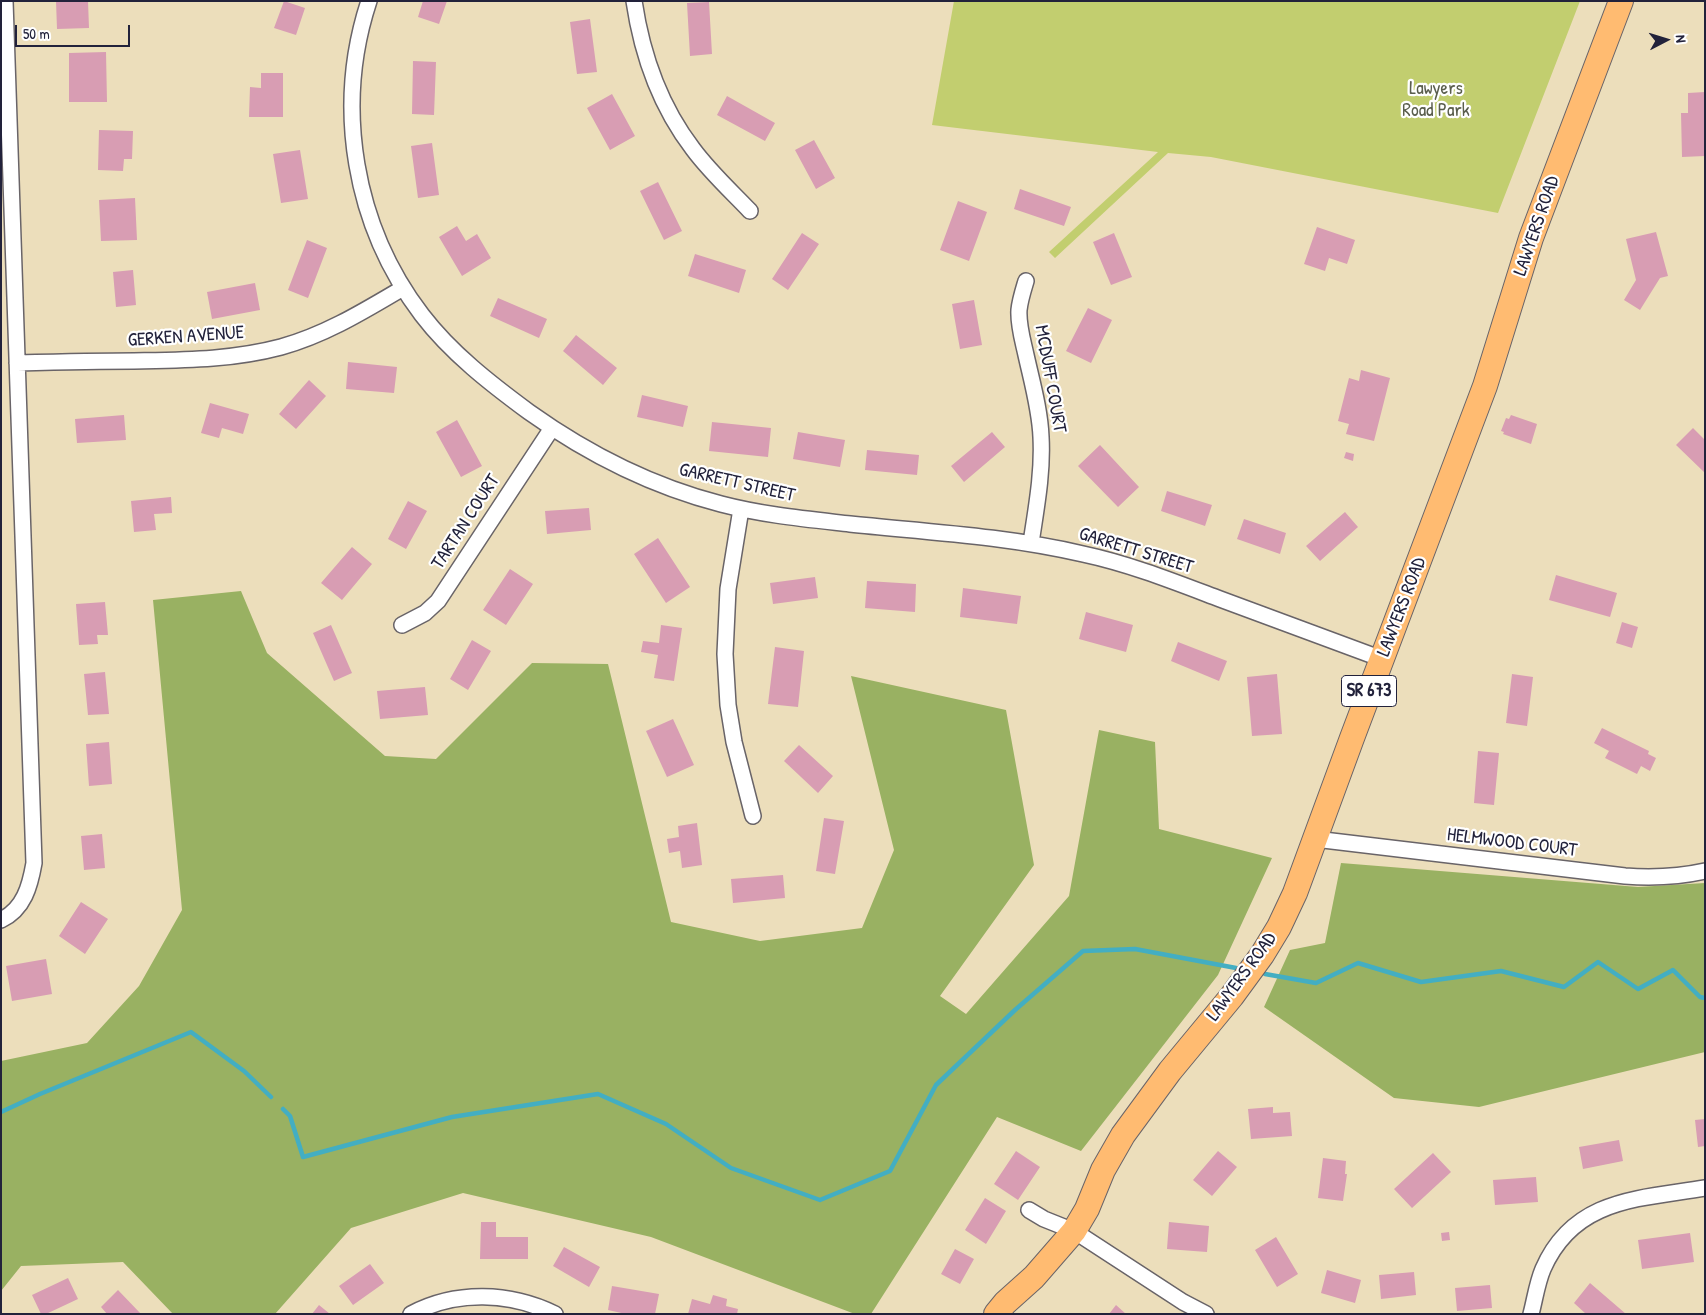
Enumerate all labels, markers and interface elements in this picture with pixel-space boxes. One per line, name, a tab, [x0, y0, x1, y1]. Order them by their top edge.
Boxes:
scale bar	[18, 15, 132, 47]
north arrow	[1641, 15, 1691, 65]
text: 50 m	[23, 23, 50, 44]
text: N	[1672, 34, 1691, 43]
park label: Lawyers Road Park	[1402, 78, 1470, 122]
street label: LAWYERS ROAD	[1509, 173, 1565, 279]
street label: GERKEN AVENUE	[127, 322, 245, 352]
street label: MCDUFF COURT	[1029, 323, 1071, 435]
street label: GARRETT STREET	[677, 459, 797, 507]
street label: TARTAN COURT	[427, 470, 505, 574]
street label: GARRETT STREET	[1076, 523, 1196, 579]
street label: LAWYERS ROAD	[1373, 554, 1431, 660]
road number: SR 673	[1342, 676, 1396, 706]
street label: HELMWOOD COURT	[1446, 824, 1578, 862]
street label: LAWYERS ROAD	[1202, 928, 1282, 1026]

